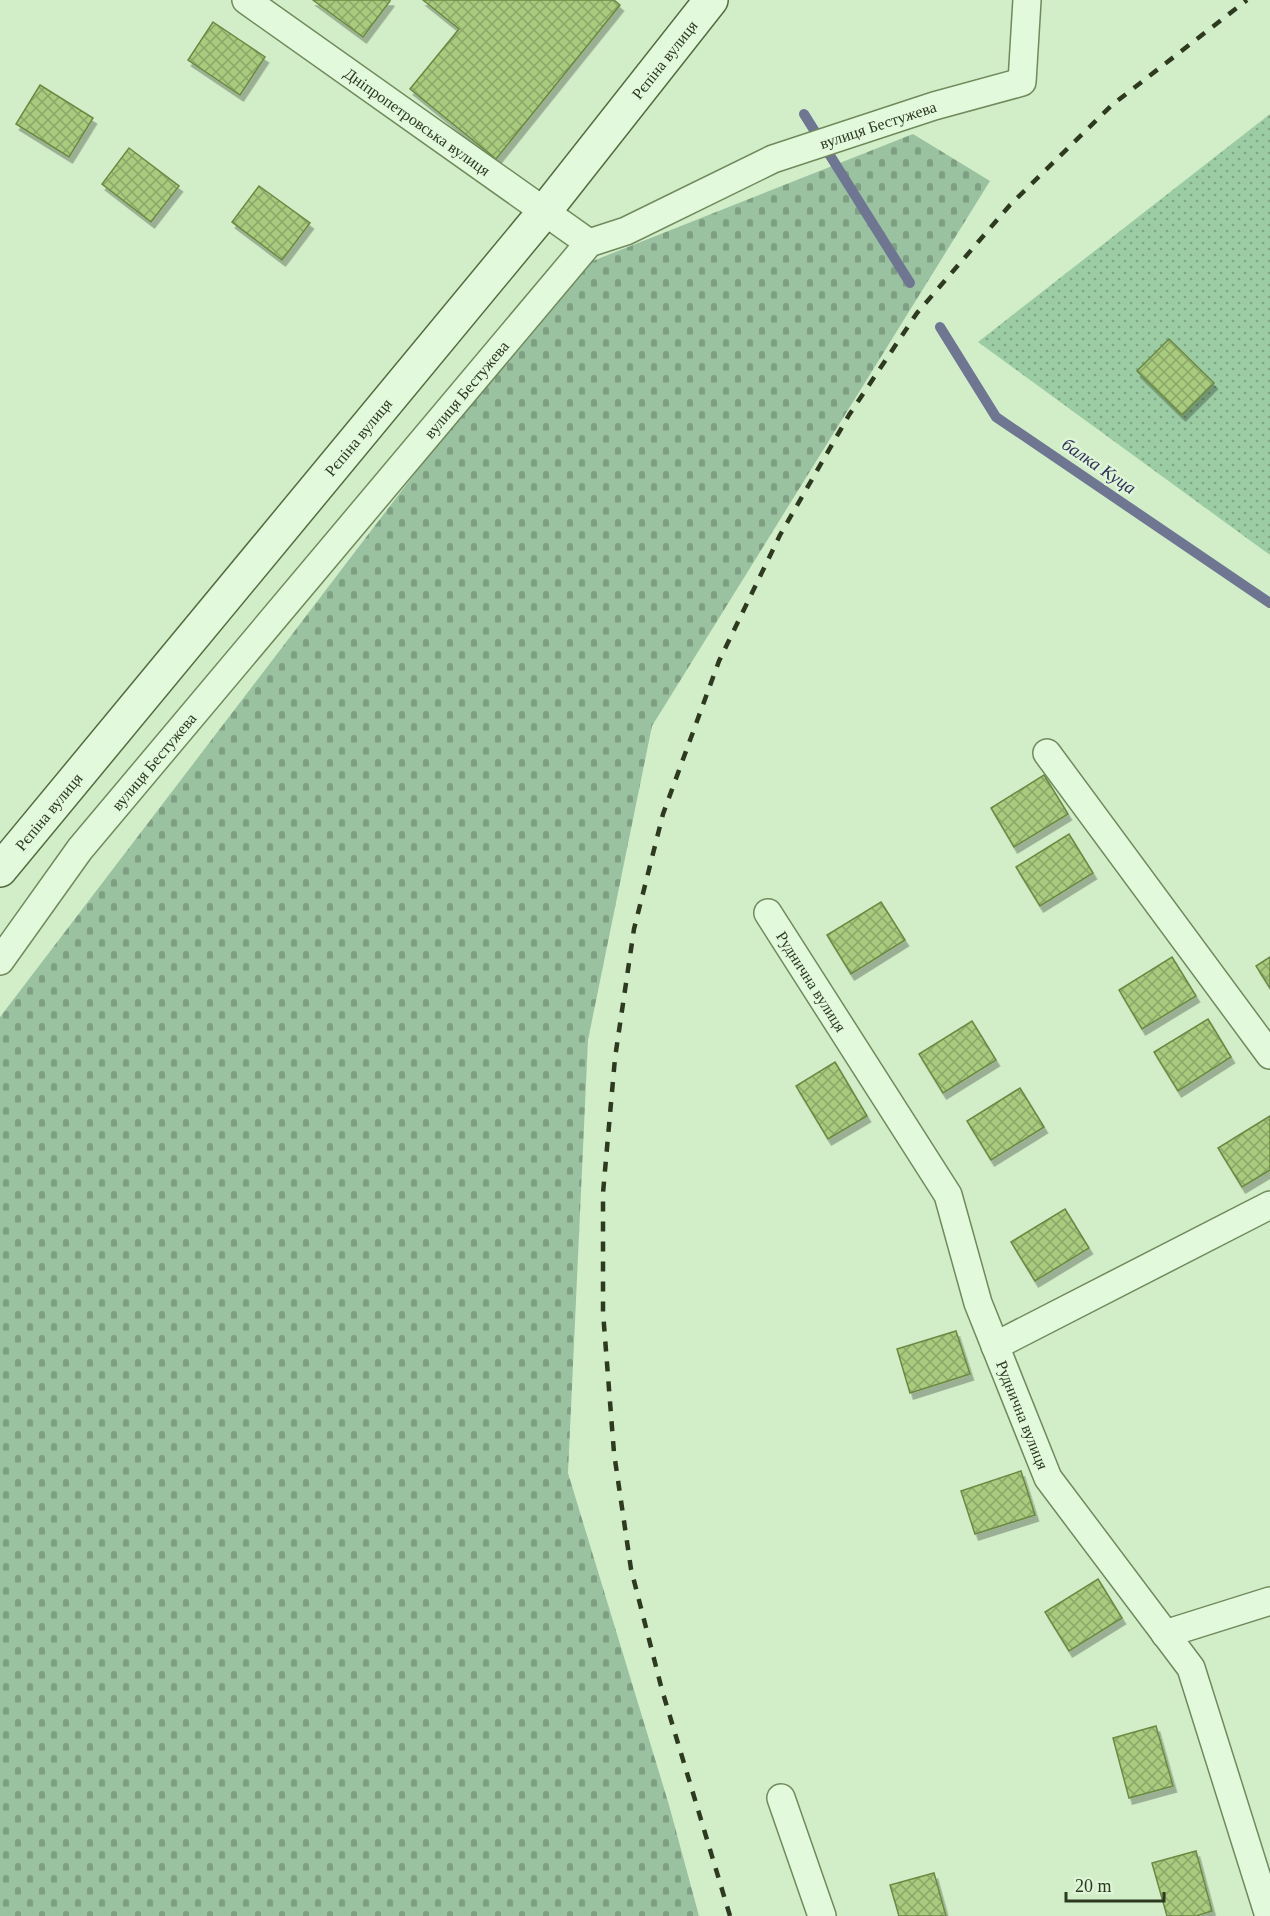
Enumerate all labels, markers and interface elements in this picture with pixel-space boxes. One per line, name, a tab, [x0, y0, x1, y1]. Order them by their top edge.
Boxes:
street label: Рєпіна вулиця	[628, 17, 701, 102]
street label: Дніпропетровська вулиця	[340, 64, 494, 180]
street label: вулиця Бестужева	[818, 98, 938, 152]
street label: вулиця Бестужева	[421, 338, 512, 442]
street label: Рєпіна вулиця	[322, 395, 396, 479]
water label: балка Куца	[1058, 434, 1140, 498]
street label: вулиця Бестужева	[108, 710, 200, 814]
street label: Рєпіна вулиця	[12, 769, 86, 854]
street label: Руднична вулиця	[773, 928, 850, 1035]
street label: Руднична вулиця	[993, 1358, 1052, 1472]
scale bar	[1066, 1865, 1164, 1903]
text: 20 m	[1075, 1876, 1112, 1896]

